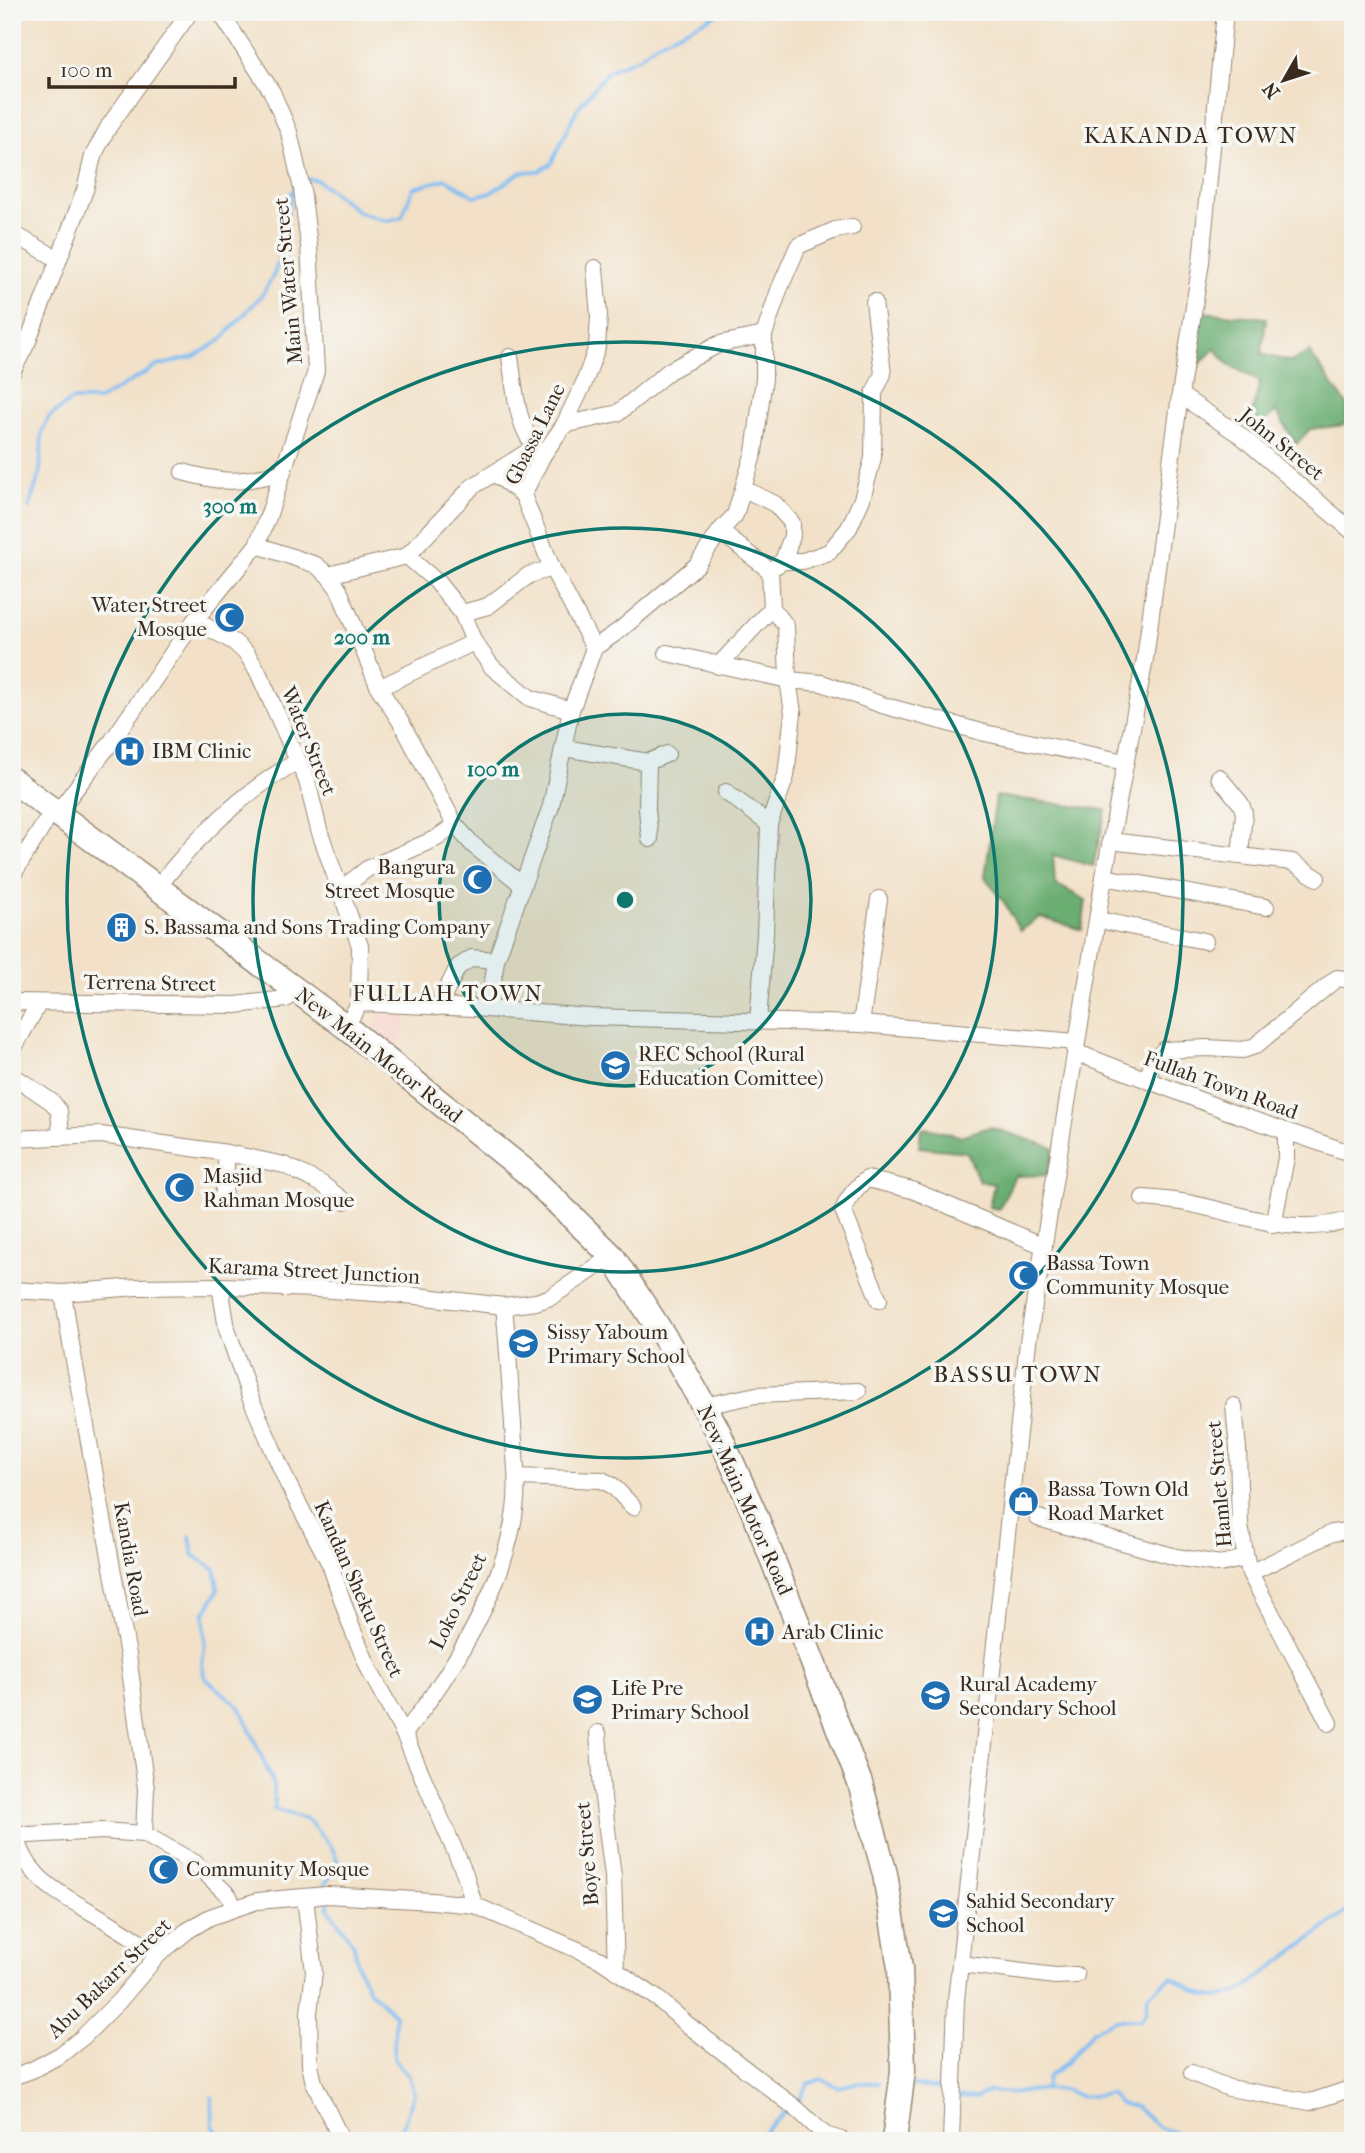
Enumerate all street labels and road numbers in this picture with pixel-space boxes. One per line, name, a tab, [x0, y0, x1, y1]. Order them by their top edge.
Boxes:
street label: Main Water Street	[269, 196, 307, 365]
street label: Gbassa Lane	[500, 379, 570, 489]
street label: John Street	[1233, 401, 1330, 486]
street label: Water Street	[276, 682, 342, 800]
street label: Terrena Street	[83, 970, 217, 996]
street label: New Main Motor Road	[291, 982, 468, 1128]
street label: Fullah Town Road	[1141, 1046, 1302, 1124]
street label: Karama Street Junction	[207, 1253, 421, 1289]
street label: New Main Motor Road	[692, 1401, 798, 1599]
street label: Hamlet Street	[1201, 1419, 1236, 1548]
street label: Kandan Sheku Street	[309, 1497, 409, 1681]
street label: Kandia Road	[109, 1500, 153, 1619]
street label: Loko Street	[424, 1548, 492, 1653]
street label: Boye Street	[570, 1800, 604, 1907]
street label: Abu Bakarr Street	[42, 1913, 176, 2044]

